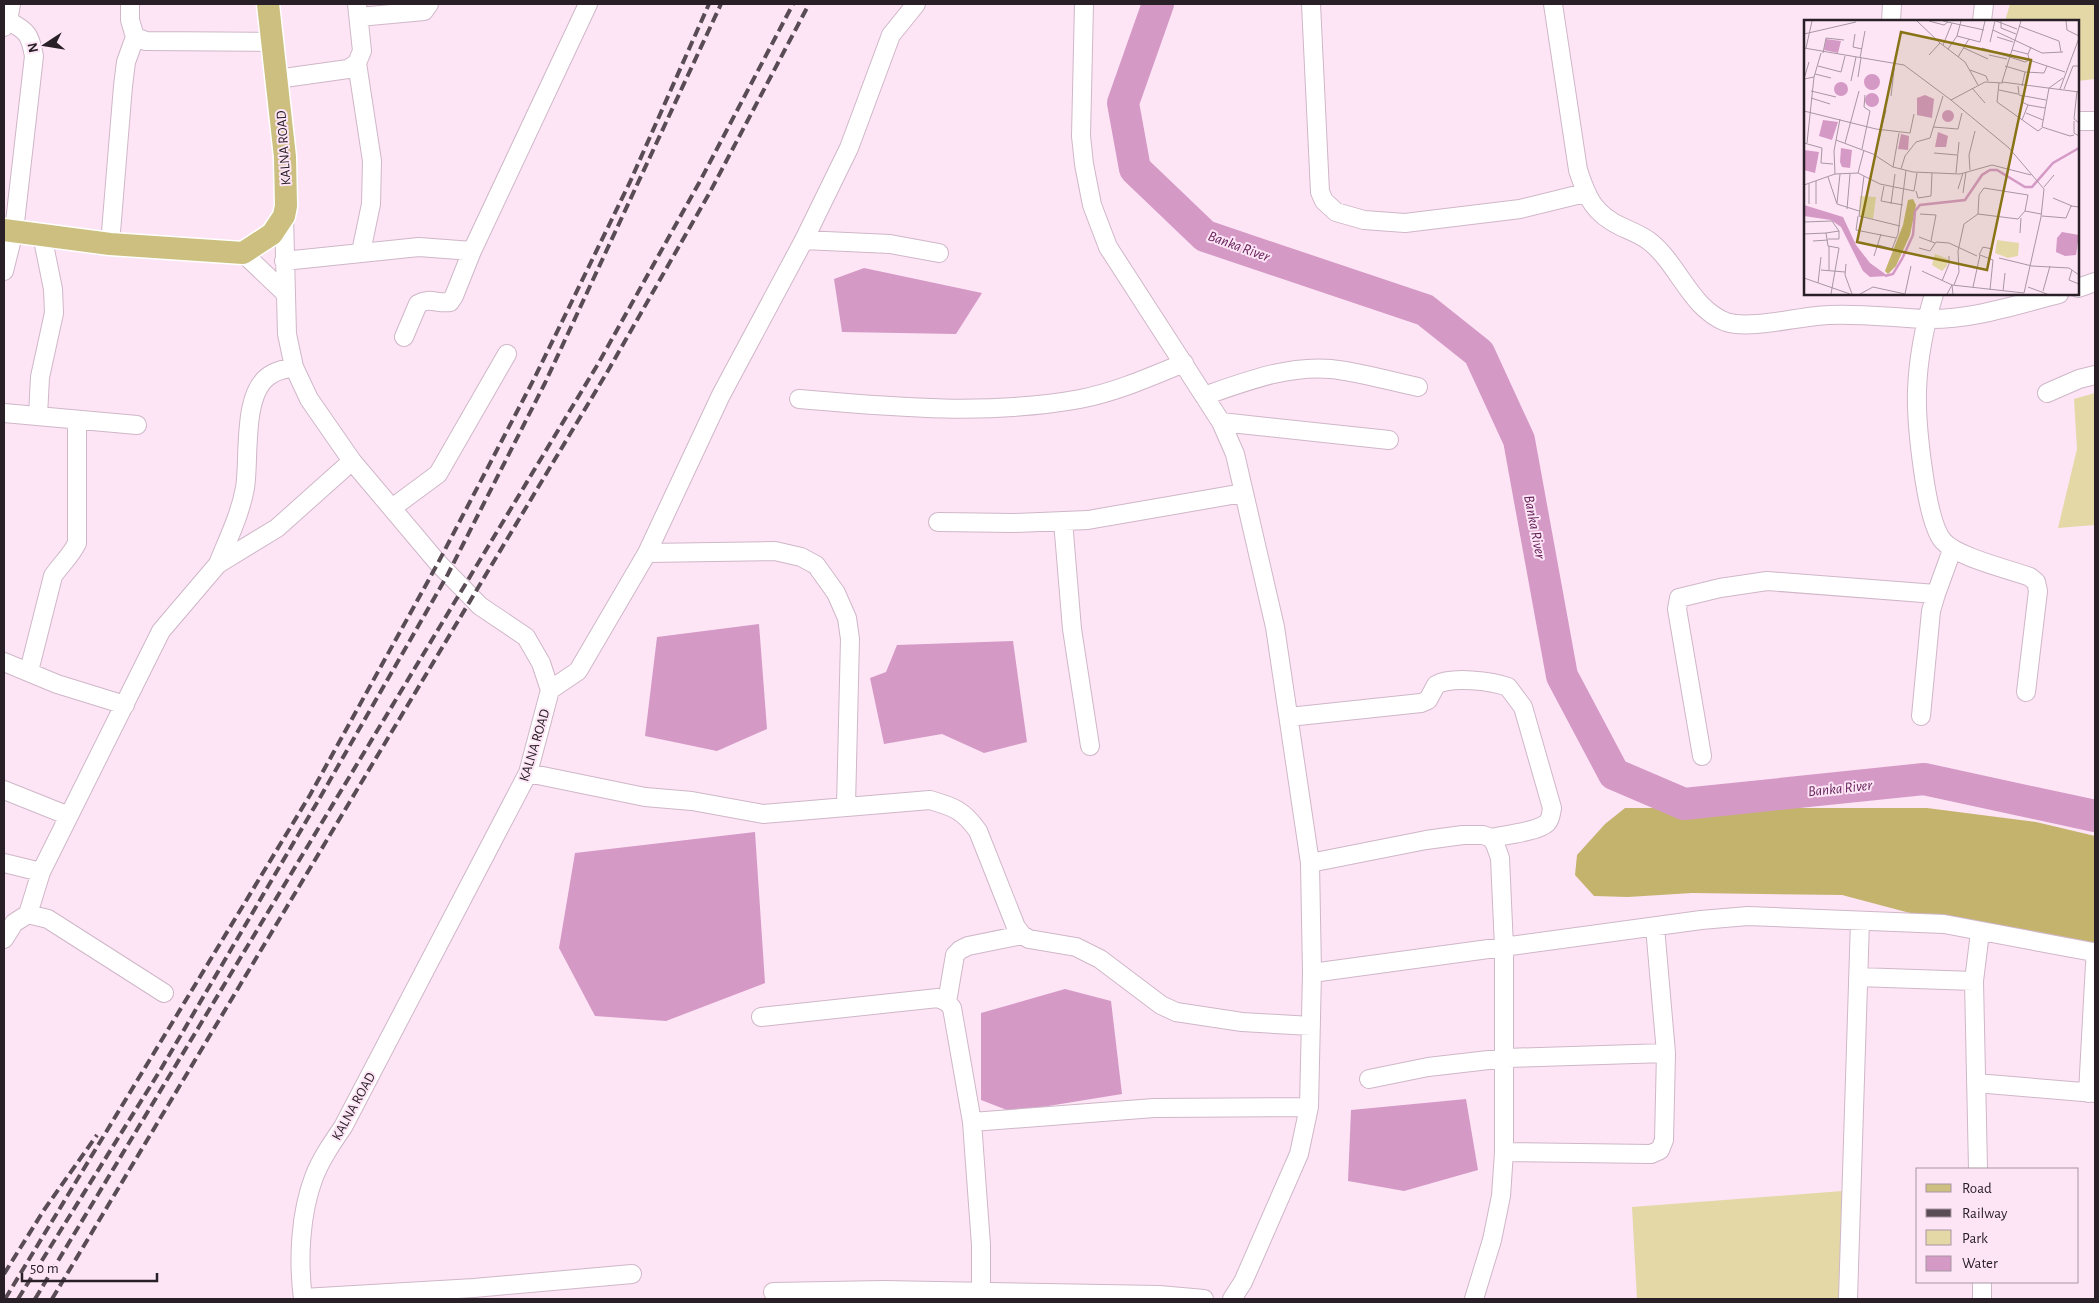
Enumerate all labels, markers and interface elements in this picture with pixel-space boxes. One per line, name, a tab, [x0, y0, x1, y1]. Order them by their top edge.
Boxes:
north arrow	[20, 20, 70, 70]
inset map	[1804, 20, 2079, 295]
text: N	[25, 41, 41, 54]
street label: KALNA ROAD	[274, 110, 294, 186]
water label: Banka River	[1206, 228, 1273, 265]
water label: Banka River	[1521, 494, 1548, 561]
street label: KALNA ROAD	[517, 707, 553, 783]
water label: Banka River	[1807, 778, 1874, 799]
street label: KALNA ROAD	[330, 1070, 378, 1143]
legend	[1916, 1168, 2079, 1283]
text: Road	[1962, 1181, 1992, 1196]
text: Railway	[1962, 1206, 2008, 1221]
text: Park	[1962, 1231, 1988, 1246]
scale bar	[22, 1250, 158, 1282]
text: Water	[1962, 1256, 1998, 1271]
text: 50 m	[30, 1261, 59, 1276]

